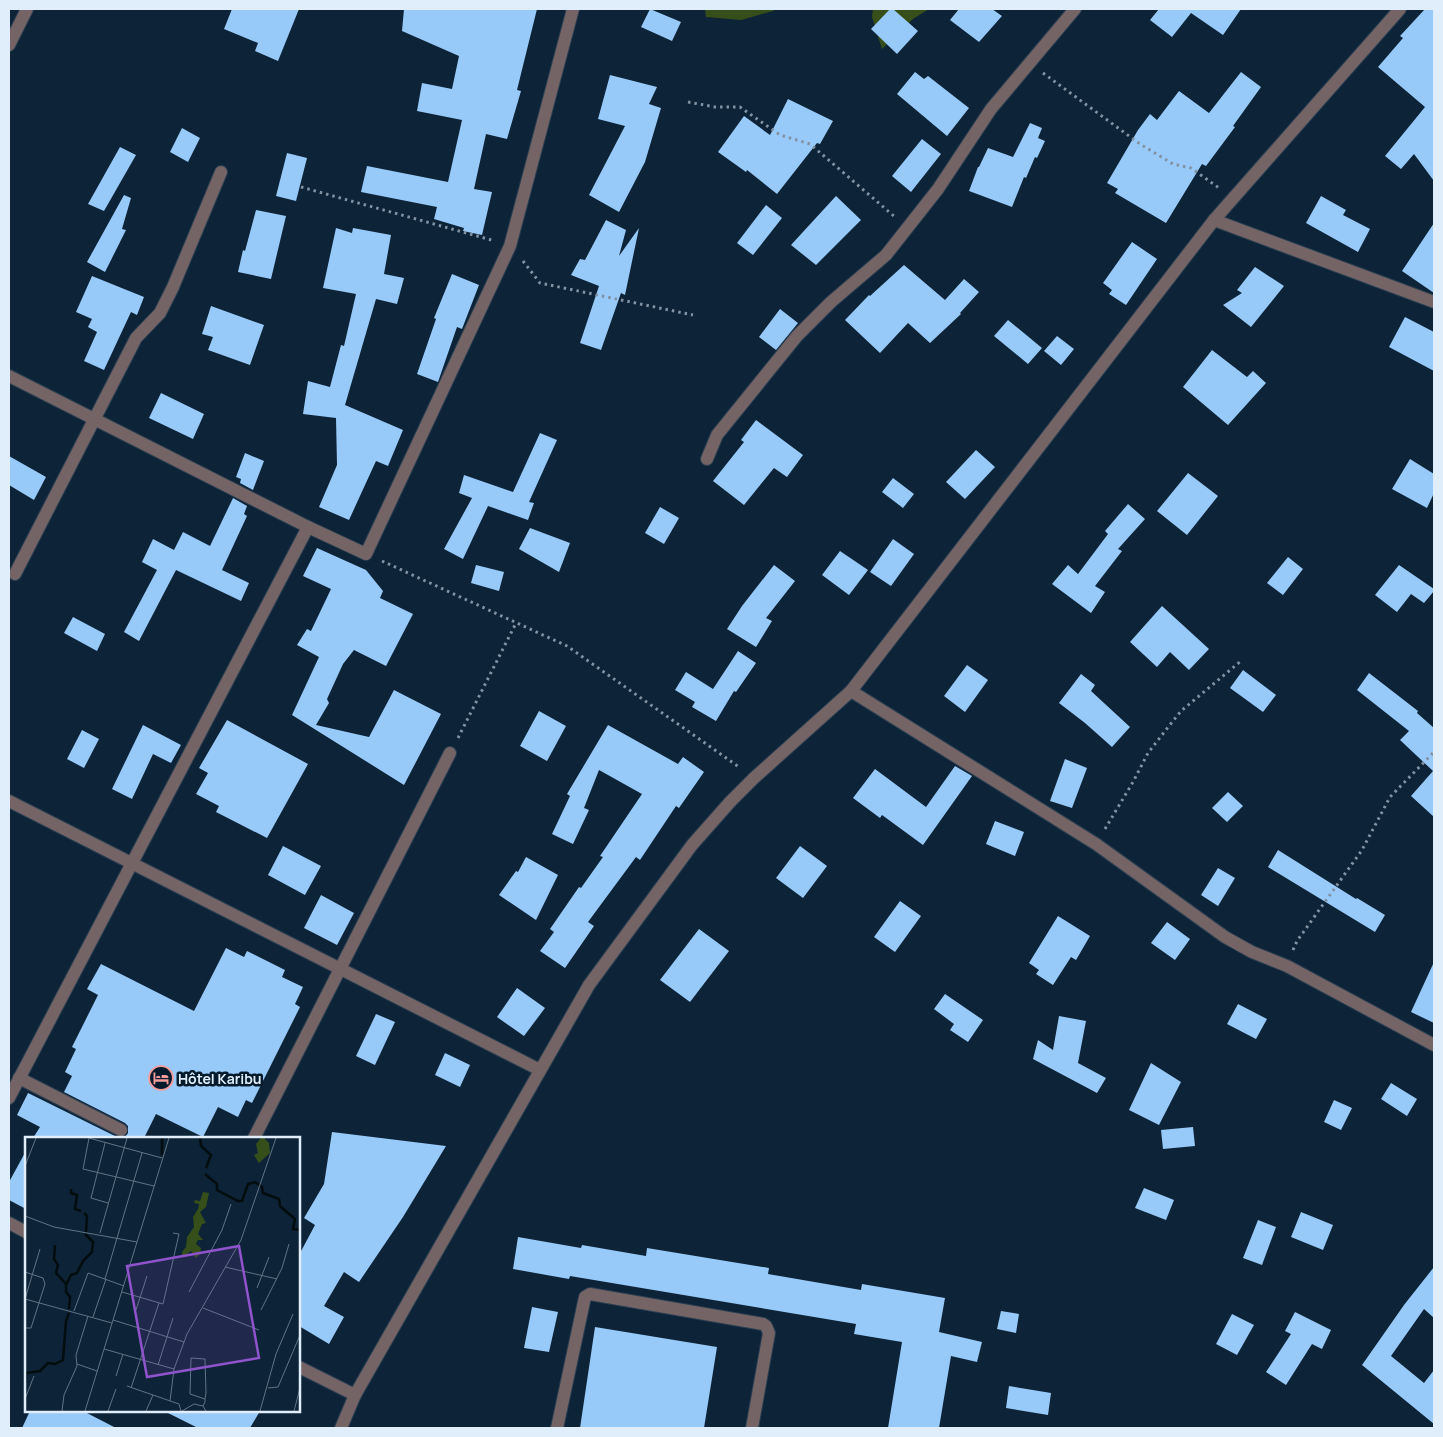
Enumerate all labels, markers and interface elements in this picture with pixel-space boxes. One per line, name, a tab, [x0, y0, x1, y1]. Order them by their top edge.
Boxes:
hotel icon: Hôtel Karibu	[148, 1065, 174, 1091]
place label: Hôtel Karibu	[178, 1069, 262, 1088]
inset map	[25, 1137, 300, 1412]

